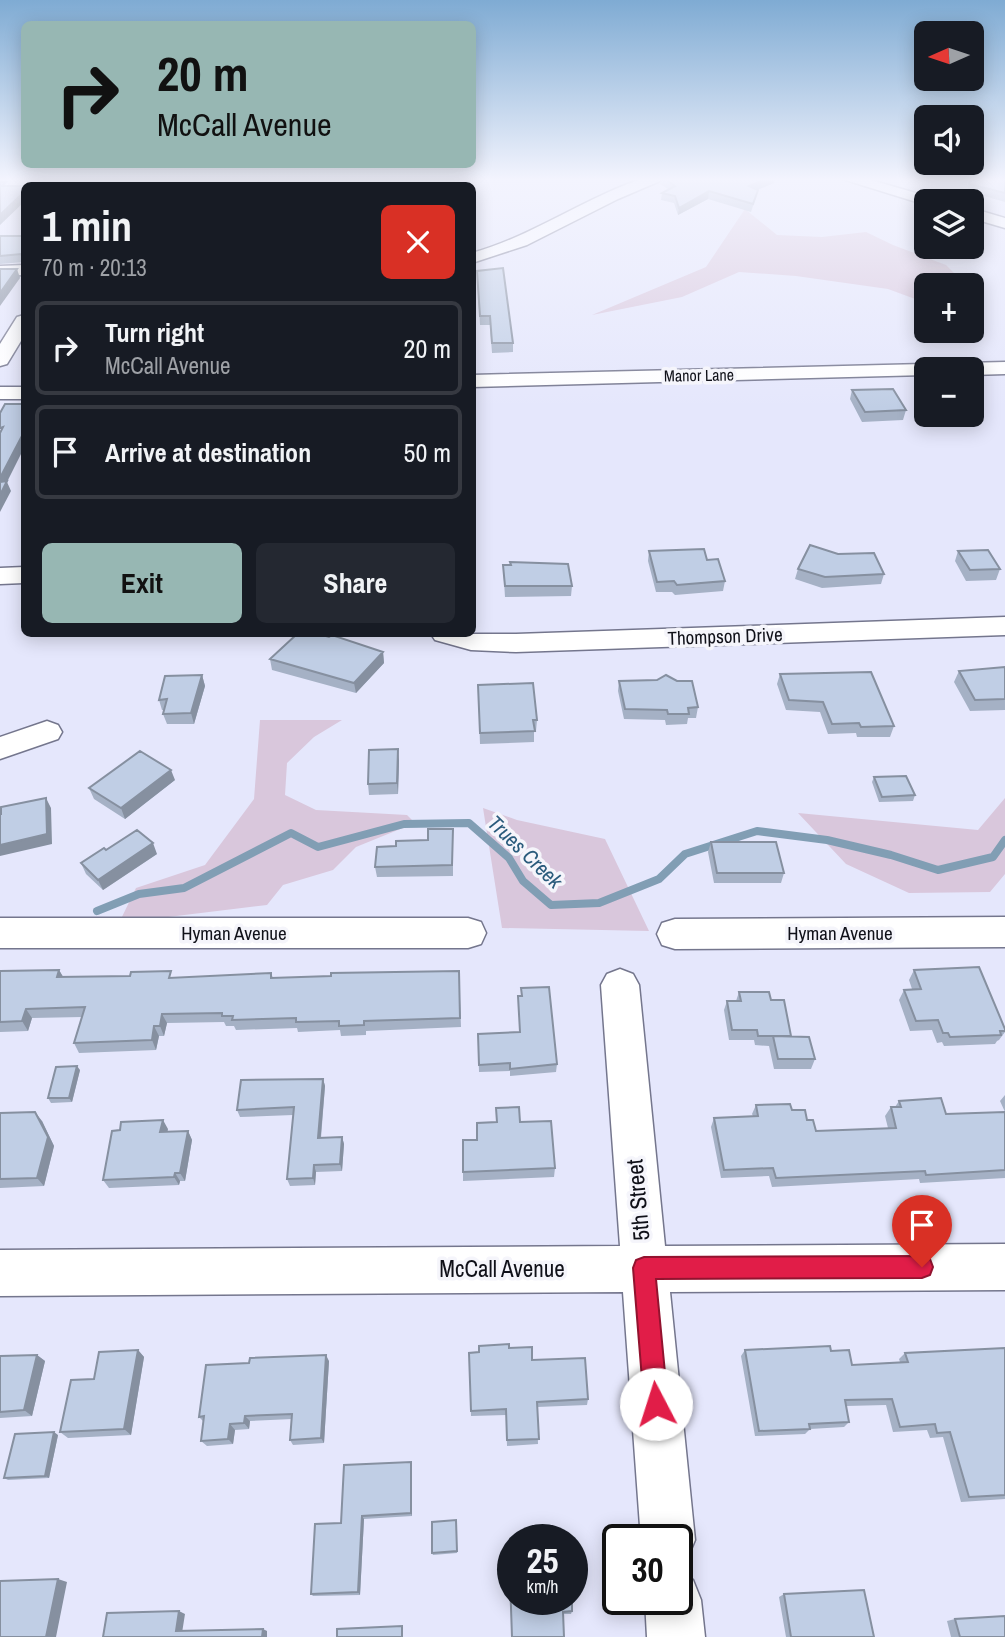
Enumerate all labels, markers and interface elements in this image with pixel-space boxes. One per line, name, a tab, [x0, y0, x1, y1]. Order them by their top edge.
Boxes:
north arrow	[914, 21, 984, 91]
map controls	[914, 21, 984, 427]
text: 20 m	[157, 40, 249, 106]
icon: right	[42, 49, 133, 140]
text: McCall Avenue	[157, 103, 332, 146]
button: sound	[914, 105, 984, 175]
button: layers	[914, 189, 984, 259]
text: 1 min	[42, 198, 132, 254]
button: close	[381, 205, 455, 279]
text: 70 m · 20:13	[42, 252, 147, 283]
button: +	[914, 273, 984, 343]
text: Turn right	[105, 315, 204, 350]
icon: right	[46, 329, 84, 367]
text: 20 m	[404, 331, 451, 366]
text: McCall Avenue	[105, 350, 230, 381]
button: −	[914, 357, 984, 427]
street label: Manor Lane	[664, 363, 734, 387]
icon: arrive	[46, 433, 84, 471]
text: Arrive at destination	[105, 435, 311, 470]
text: 50 m	[404, 435, 451, 470]
button: Exit	[42, 543, 242, 623]
button: Share	[256, 543, 455, 623]
street label: Thompson Drive	[667, 621, 783, 651]
water label: Trues Creek	[481, 809, 570, 896]
street label: Hyman Avenue	[181, 920, 287, 946]
street label: Hyman Avenue	[787, 920, 893, 946]
street label: 5th Street	[618, 1158, 657, 1242]
pin	[892, 1195, 952, 1267]
icon: arrive	[903, 1206, 941, 1244]
street label: McCall Avenue	[439, 1253, 565, 1284]
position arrow	[619, 1367, 693, 1441]
speed limit sign: 30	[602, 1524, 693, 1615]
text: 25	[527, 1537, 558, 1584]
text: km/h	[527, 1574, 559, 1599]

